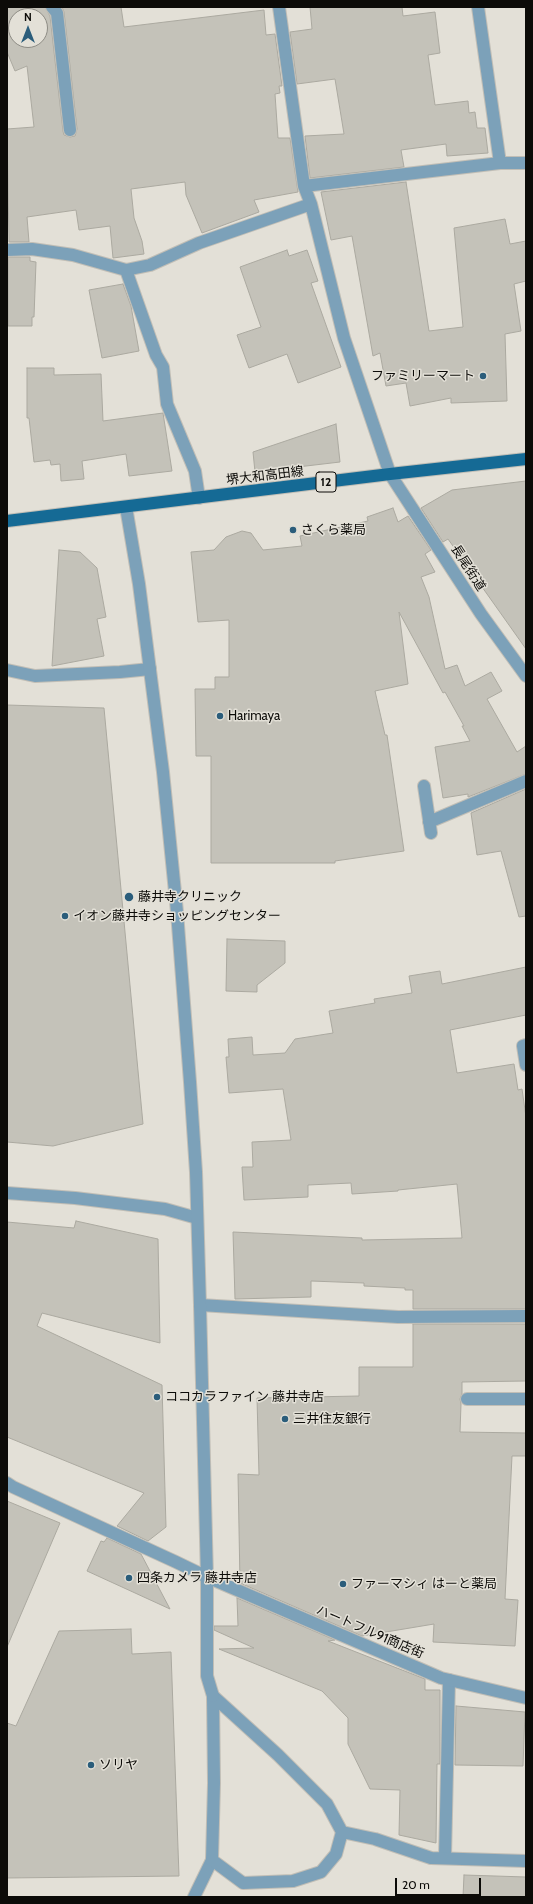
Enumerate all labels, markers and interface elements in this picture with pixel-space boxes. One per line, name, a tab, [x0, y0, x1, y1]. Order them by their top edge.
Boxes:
north arrow	[8, 8, 48, 48]
text: N	[24, 10, 32, 24]
place label: ファミリーマート	[371, 368, 475, 384]
marker: ファミリーマート	[478, 371, 488, 381]
street label: 堺大和高田線	[225, 464, 305, 488]
road number: 12	[316, 472, 336, 492]
place label: さくら薬局	[301, 522, 366, 538]
marker: さくら薬局	[288, 525, 298, 535]
street label: 長尾街道	[447, 542, 489, 594]
place label: Harimaya	[228, 708, 280, 724]
marker: Harimaya	[215, 711, 225, 721]
place label: 藤井寺クリニック	[138, 889, 242, 905]
marker: 藤井寺クリニック	[123, 891, 135, 903]
place label: イオン藤井寺ショッピングセンター	[73, 908, 281, 924]
marker: イオン藤井寺ショッピングセンター	[60, 911, 70, 921]
place label: ココカラファイン 藤井寺店	[165, 1389, 324, 1405]
marker: ココカラファイン 藤井寺店	[152, 1392, 162, 1402]
place label: 三井住友銀行	[293, 1411, 371, 1427]
marker: 三井住友銀行	[280, 1414, 290, 1424]
place label: 四条カメラ 藤井寺店	[137, 1570, 257, 1586]
marker: 四条カメラ 藤井寺店	[124, 1573, 134, 1583]
place label: ファーマシィ はーと薬局	[351, 1576, 497, 1592]
marker: ファーマシィ はーと薬局	[338, 1579, 348, 1589]
street label: ハートフル91商店街	[314, 1602, 426, 1662]
place label: ソリヤ	[99, 1757, 138, 1773]
marker: ソリヤ	[86, 1760, 96, 1770]
scale bar	[397, 1870, 483, 1896]
text: 20 m	[402, 1877, 430, 1892]

